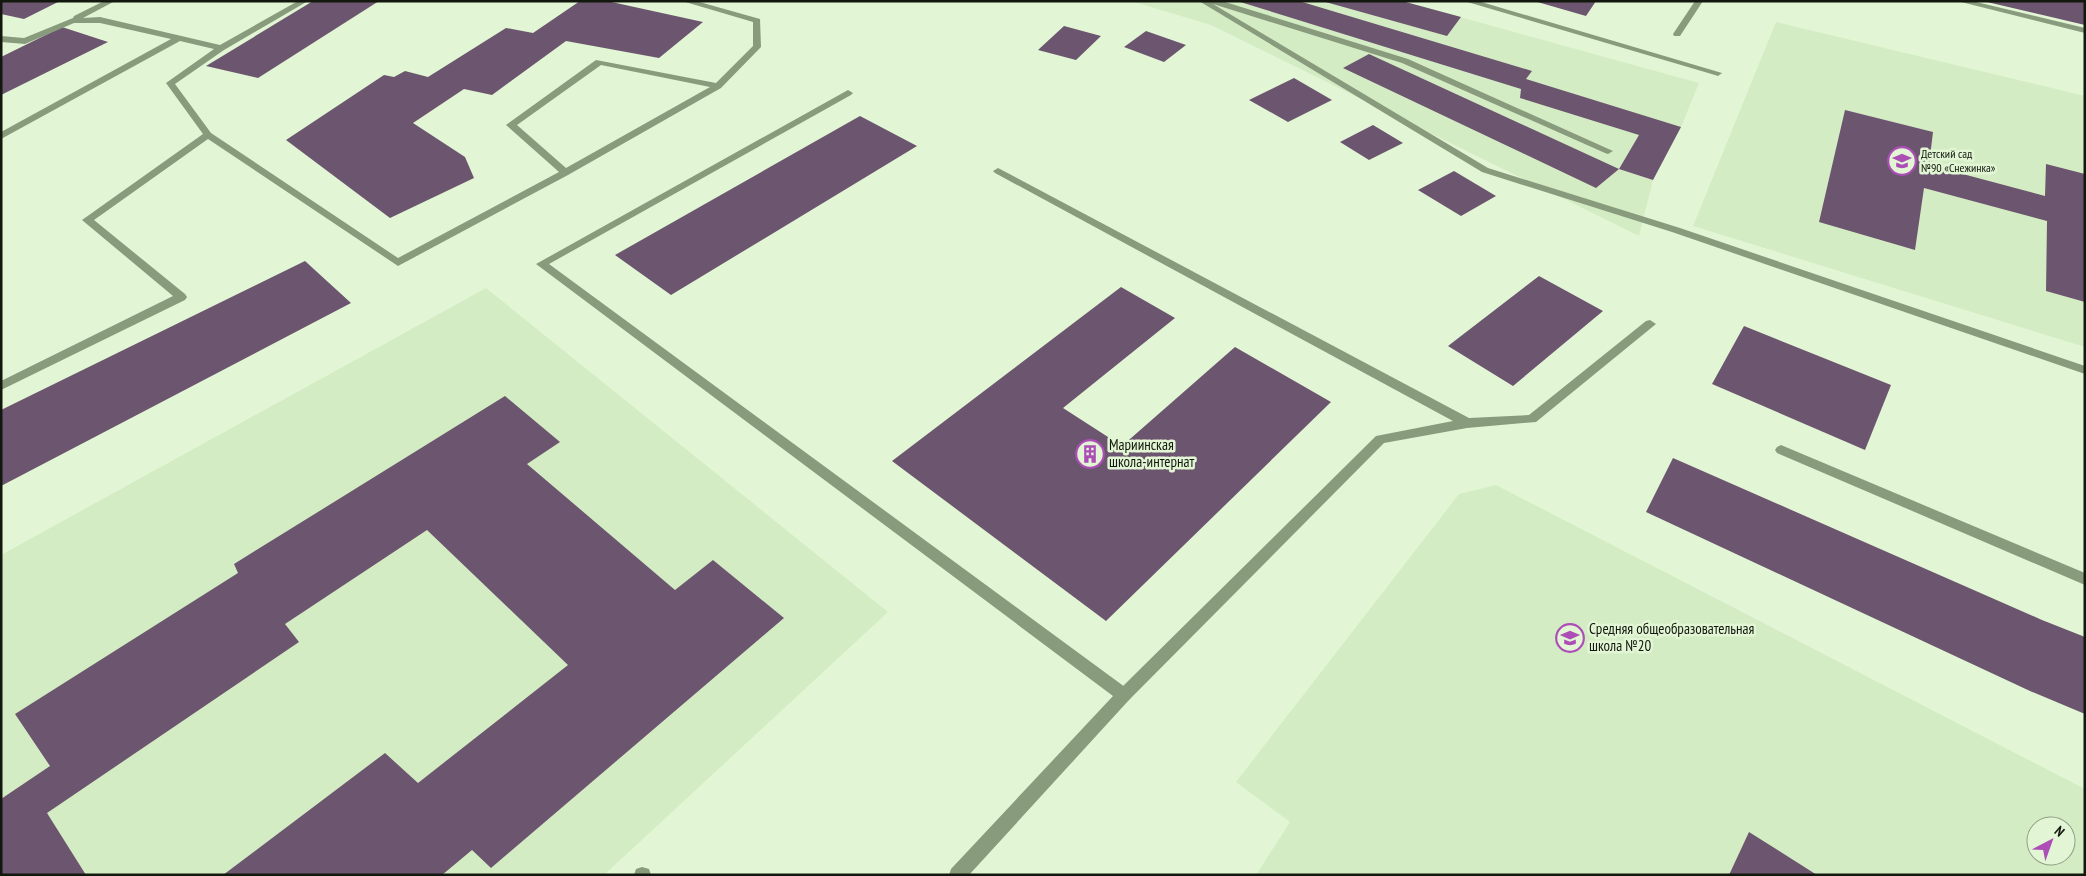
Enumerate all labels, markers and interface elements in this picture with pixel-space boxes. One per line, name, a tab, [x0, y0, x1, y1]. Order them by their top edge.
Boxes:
school or university icon: Детский сад №90 «Снежинка»	[1887, 146, 1917, 176]
place label: Детский сад №90 «Снежинка»	[1921, 146, 1996, 175]
place label: Мариинская школа-интернат	[1109, 435, 1194, 471]
building icon: Мариинская школа-интернат	[1075, 439, 1105, 469]
place label: Средняя общеобразовательная школа №20	[1589, 619, 1755, 655]
school or university icon: Средняя общеобразовательная школа №20	[1555, 623, 1585, 653]
north arrow	[2026, 816, 2076, 866]
text: N	[2051, 822, 2068, 840]

